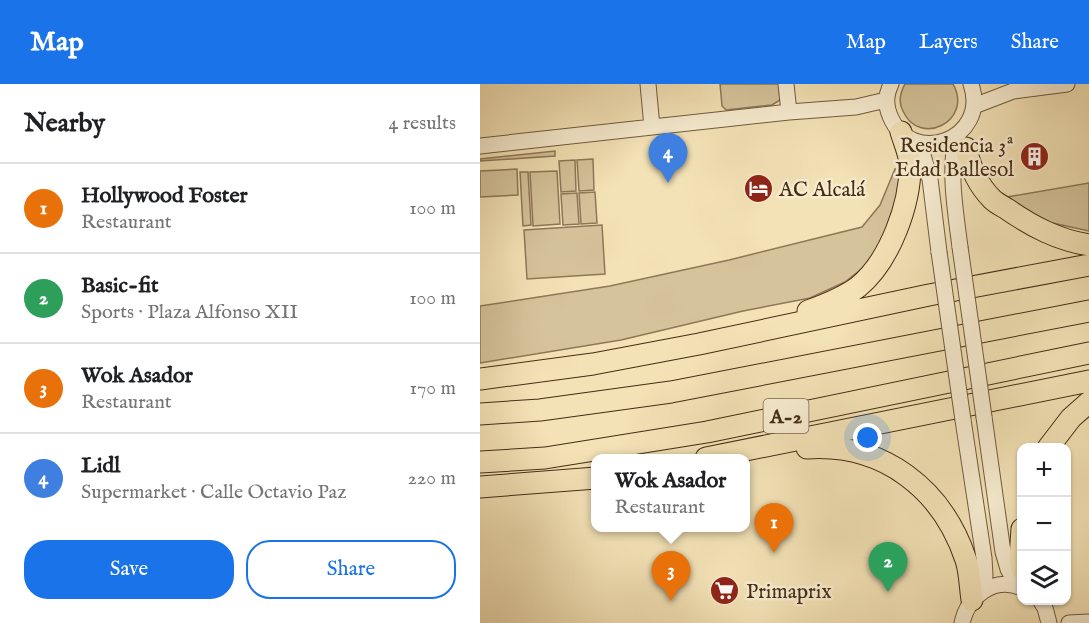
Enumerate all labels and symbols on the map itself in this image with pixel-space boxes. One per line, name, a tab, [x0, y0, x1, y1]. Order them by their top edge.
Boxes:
place label: Residencia 3ª Edad Ballesol	[895, 133, 1014, 184]
pin: 4	[648, 134, 687, 183]
building icon: Residencia 3ª Edad Ballesol	[1019, 141, 1051, 173]
hotel icon: AC Alcalá	[742, 173, 774, 205]
place label: AC Alcalá	[778, 177, 866, 204]
road number: A-2	[764, 399, 808, 433]
your location	[853, 423, 882, 452]
pin: 1	[754, 504, 794, 553]
pin: 2	[868, 542, 908, 592]
pin: 3	[652, 552, 690, 601]
supermarket icon: Primaprix	[709, 575, 741, 607]
place label: Primaprix	[746, 579, 832, 606]

